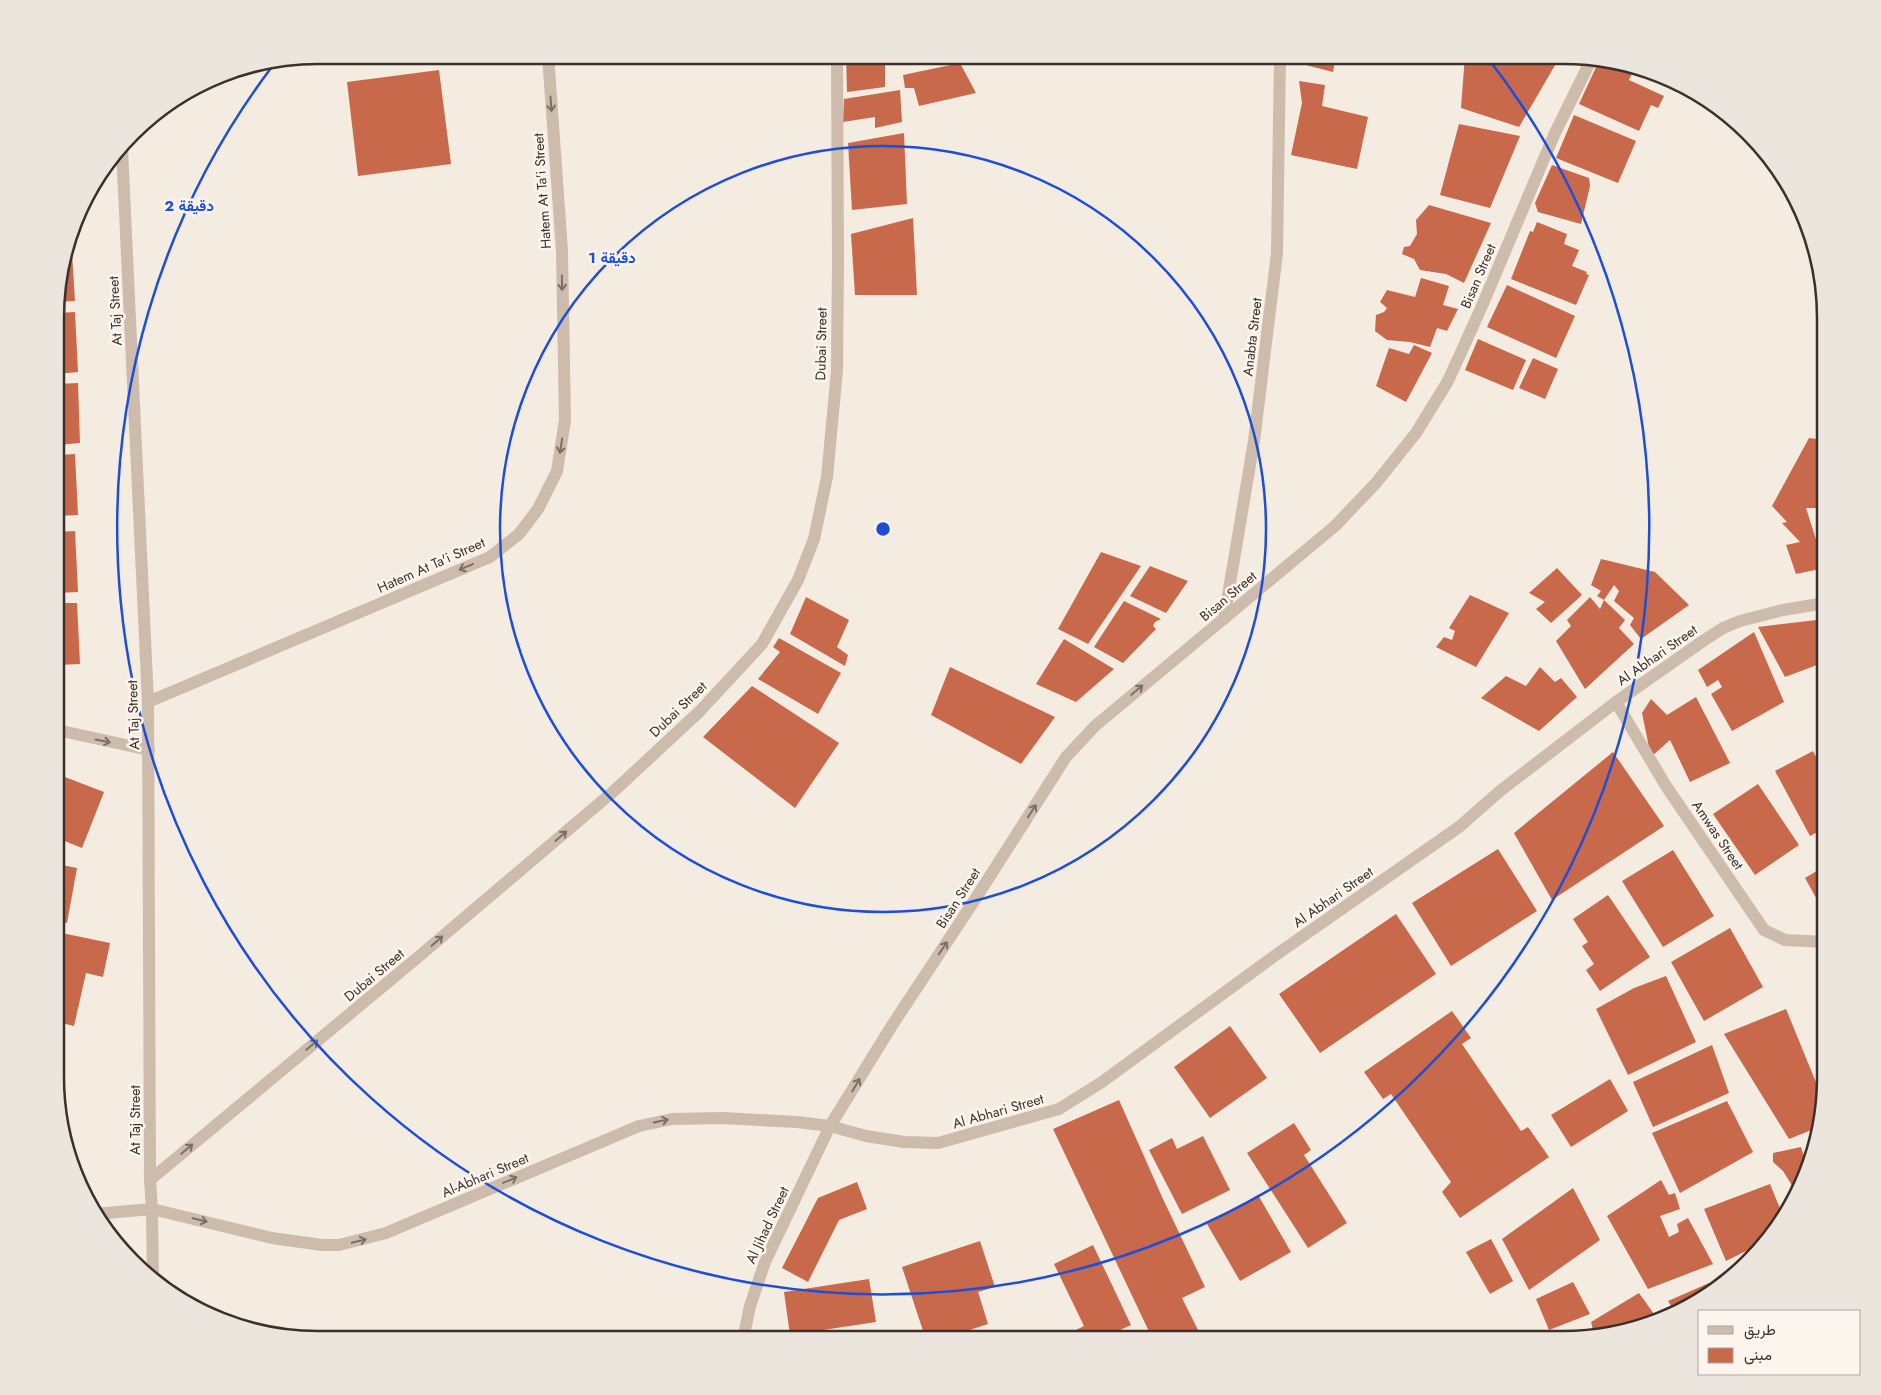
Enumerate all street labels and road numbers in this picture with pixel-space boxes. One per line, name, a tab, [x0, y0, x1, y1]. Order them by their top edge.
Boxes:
street label: Hatem At Ta'i Street	[528, 132, 556, 250]
street label: Bisan Street	[1455, 240, 1501, 312]
street label: At Taj Street	[103, 275, 127, 346]
street label: Anabta Street	[1237, 296, 1267, 377]
street label: Dubai Street	[810, 307, 832, 381]
street label: Hatem At Ta'i Street	[374, 532, 489, 598]
street label: Bisan Street	[1195, 566, 1261, 626]
street label: Al Abhari Street	[1613, 619, 1702, 690]
street label: Dubai Street	[645, 676, 712, 741]
street label: At Taj Street	[122, 679, 144, 750]
street label: Amwas Street	[1687, 796, 1749, 874]
street label: Al Abhari Street	[1289, 861, 1378, 932]
street label: Bisan Street	[931, 863, 985, 932]
street label: Dubai Street	[340, 944, 409, 1006]
street label: At Taj Street	[125, 1084, 145, 1155]
street label: Al Abhari Street	[950, 1088, 1047, 1134]
street label: Al-Abhari Street	[438, 1147, 532, 1202]
street label: Al Jihad Street	[740, 1182, 794, 1267]

